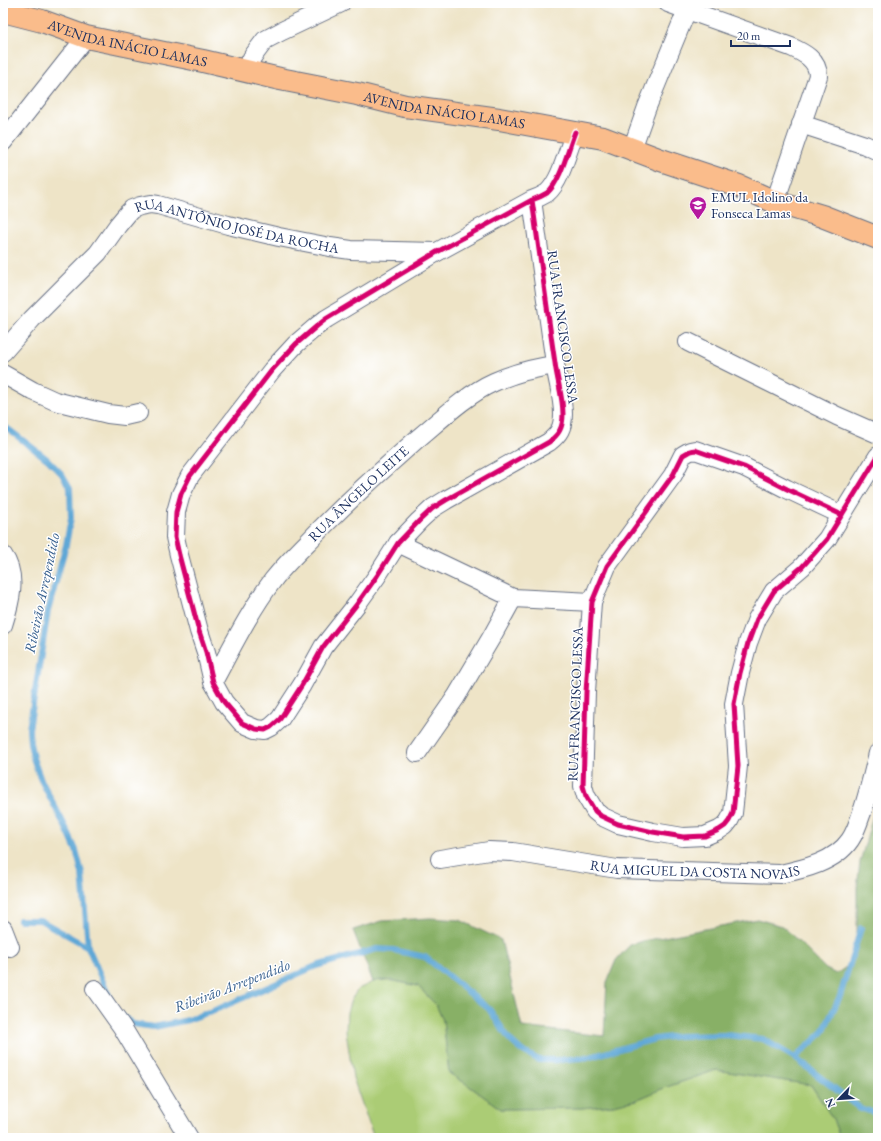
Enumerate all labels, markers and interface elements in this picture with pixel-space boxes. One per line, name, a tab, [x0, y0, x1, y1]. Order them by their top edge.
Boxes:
street label: AVENIDA INÁCIO LAMAS	[44, 15, 209, 71]
scale bar	[731, 22, 790, 48]
text: 20 m	[737, 28, 761, 44]
street label: AVENIDA INÁCIO LAMAS	[361, 87, 527, 133]
place label: EMUL Idolino da Fonseca Lamas	[711, 188, 808, 222]
street label: RUA ANTÔNIO JOSÉ DA ROCHA	[132, 194, 340, 257]
school or university icon: EMUL Idolino da Fonseca Lamas	[688, 195, 708, 220]
street label: RUA FRANCISCO LESSA	[543, 249, 583, 405]
street label: RUA ÂNGELO LEITE	[304, 442, 412, 545]
water label: Ribeirão Arrependido	[19, 531, 64, 655]
street label: RUA FRANCISCO LESSA	[563, 626, 587, 782]
street label: RUA MIGUEL DA COSTA NOVAIS	[589, 856, 802, 883]
water label: Ribeirão Arrependido	[171, 955, 293, 1016]
north arrow	[819, 1079, 859, 1119]
text: N	[822, 1096, 838, 1110]

